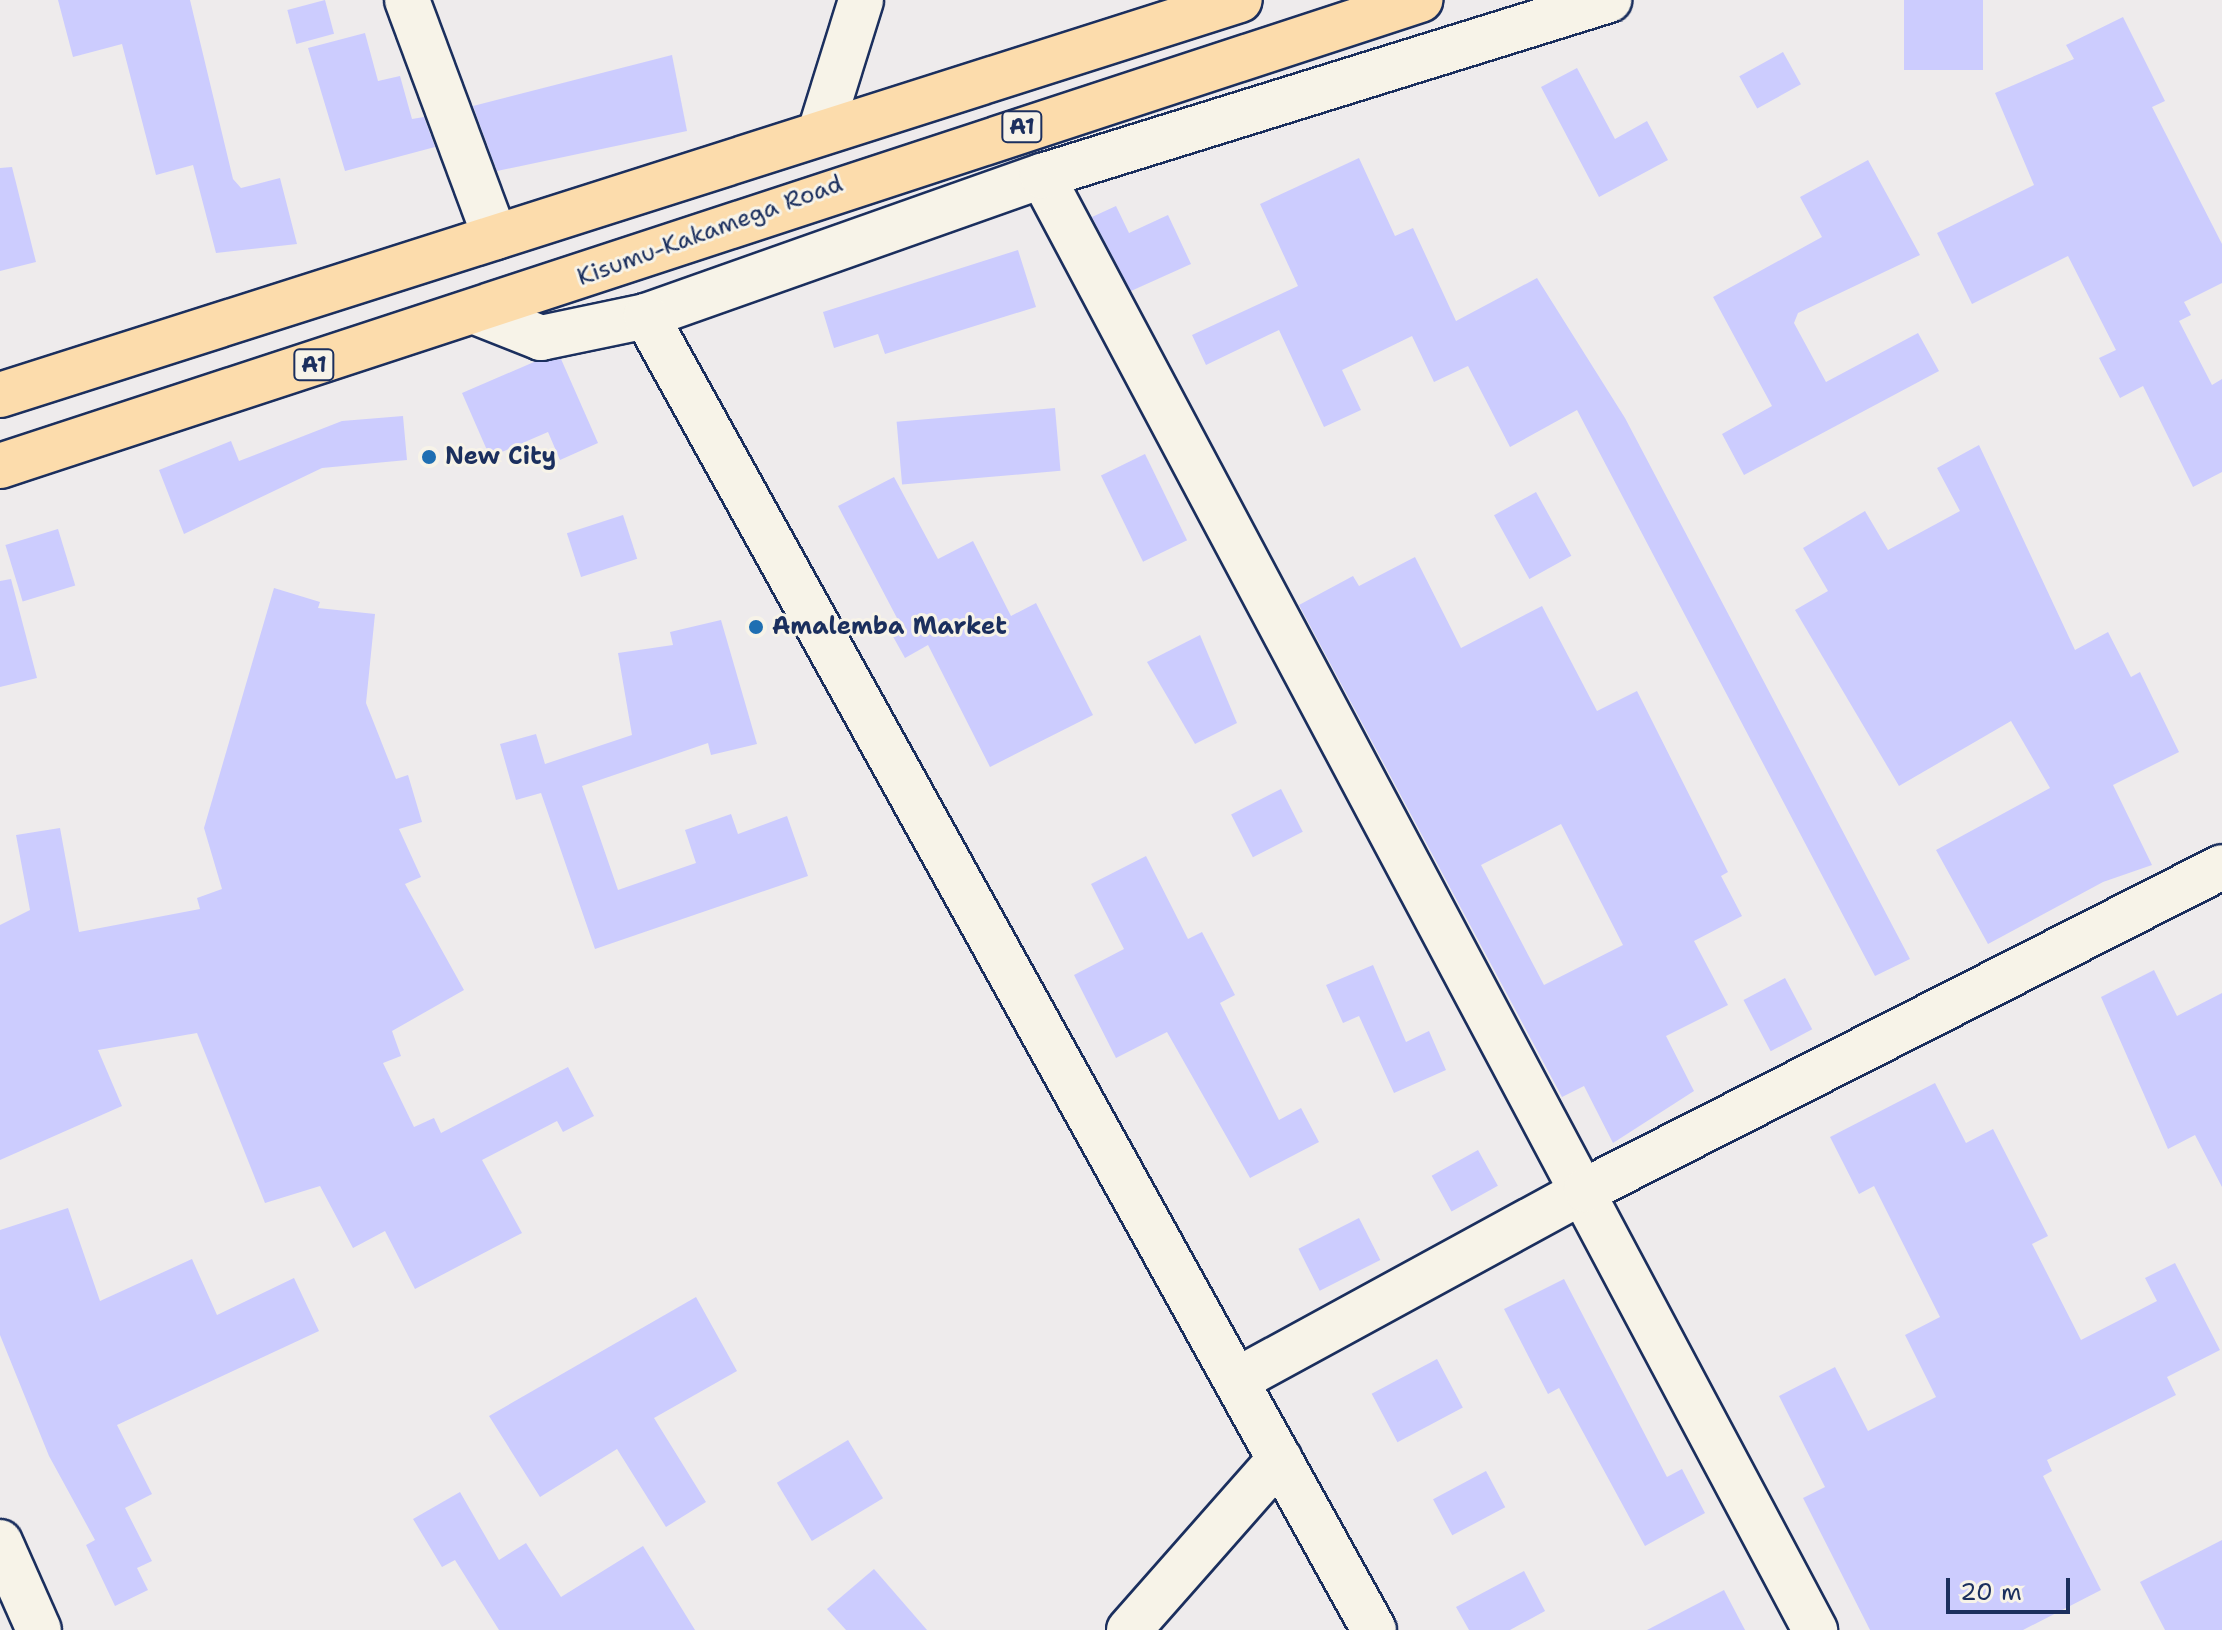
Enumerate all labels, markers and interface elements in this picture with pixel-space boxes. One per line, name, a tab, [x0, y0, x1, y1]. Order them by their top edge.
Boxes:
road number: A1	[1000, 109, 1044, 145]
street label: Kisumu-Kakamega Road	[573, 170, 847, 292]
road number: A1	[292, 347, 336, 383]
place label: New City	[445, 443, 556, 471]
marker: New City	[420, 448, 438, 466]
place label: Amalemba Market	[772, 613, 1007, 641]
marker: Amalemba Market	[747, 618, 765, 636]
scale bar	[1950, 1562, 2074, 1612]
text: 20 m	[1960, 1576, 2022, 1608]

